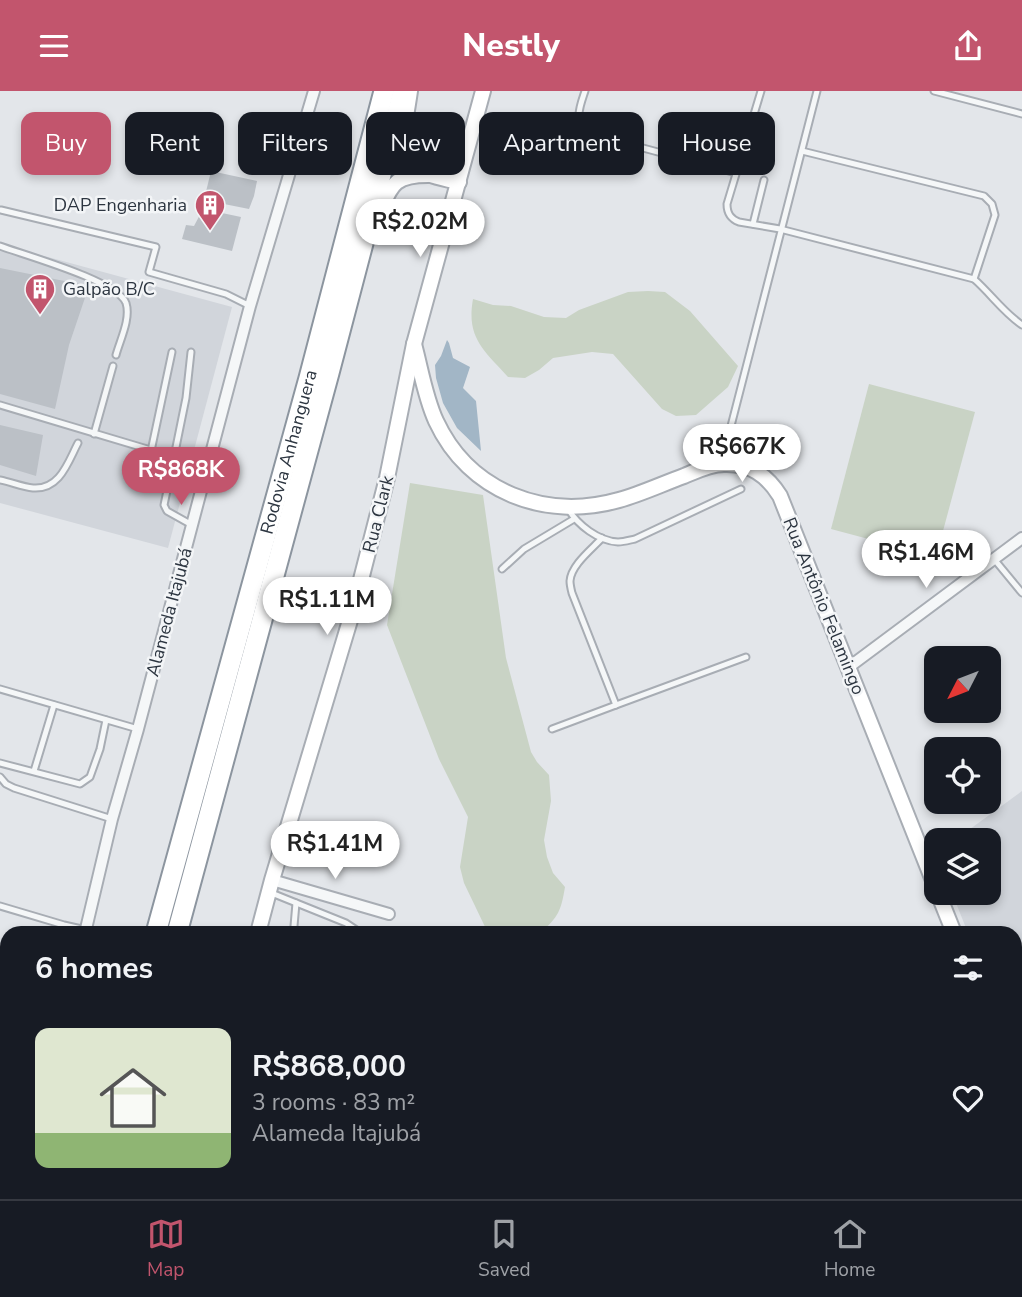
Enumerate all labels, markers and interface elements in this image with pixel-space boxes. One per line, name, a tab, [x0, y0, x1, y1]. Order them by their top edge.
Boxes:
text: Nestly	[462, 24, 560, 67]
icon: menu	[35, 27, 73, 65]
icon: share	[949, 27, 987, 65]
chip: Buy	[21, 112, 111, 175]
chip: Rent	[125, 112, 224, 175]
chip: Filters	[238, 112, 352, 175]
chip: New	[366, 112, 465, 175]
chip: Apartment	[479, 112, 644, 175]
chip: House	[658, 112, 775, 175]
building icon: DAP Engenharia	[193, 188, 227, 232]
place label: DAP Engenharia	[54, 193, 187, 217]
pin: R$2.02M	[355, 199, 485, 259]
text: R$2.02M	[372, 206, 468, 237]
building icon: Galpão B/C	[23, 272, 57, 316]
place label: Galpão B/C	[63, 277, 155, 301]
street label: Rodovia Anhanguera	[255, 367, 323, 537]
pin: R$667K	[685, 425, 799, 484]
text: R$667K	[699, 431, 785, 462]
pin: R$868K	[124, 447, 238, 507]
text: R$868K	[138, 454, 224, 485]
street label: Rua Clark	[357, 472, 399, 555]
street label: Rua Antônio Felamingo	[777, 514, 871, 698]
pin: R$1.46M	[861, 531, 991, 590]
text: R$1.46M	[878, 537, 974, 568]
street label: Alameda Itajubá	[140, 545, 198, 679]
pin: R$1.11M	[262, 577, 392, 637]
text: R$1.11M	[279, 584, 375, 615]
north arrow	[924, 646, 1001, 723]
map controls	[924, 646, 1001, 905]
button: locate	[924, 737, 1001, 814]
pin: R$1.41M	[270, 821, 400, 881]
text: R$1.41M	[287, 828, 383, 859]
button: layers	[924, 828, 1001, 905]
text: 6 homes	[35, 948, 153, 989]
icon: filters	[949, 949, 987, 987]
text: R$868,000	[252, 1046, 406, 1087]
icon: home	[91, 1056, 175, 1140]
icon: heart	[949, 1079, 987, 1117]
text: 3 rooms · 83 m²	[252, 1087, 415, 1118]
text: Alameda Itajubá	[252, 1118, 421, 1149]
tab: Map	[147, 1215, 185, 1283]
tab: Saved	[478, 1215, 531, 1283]
tab: Home	[824, 1215, 875, 1283]

